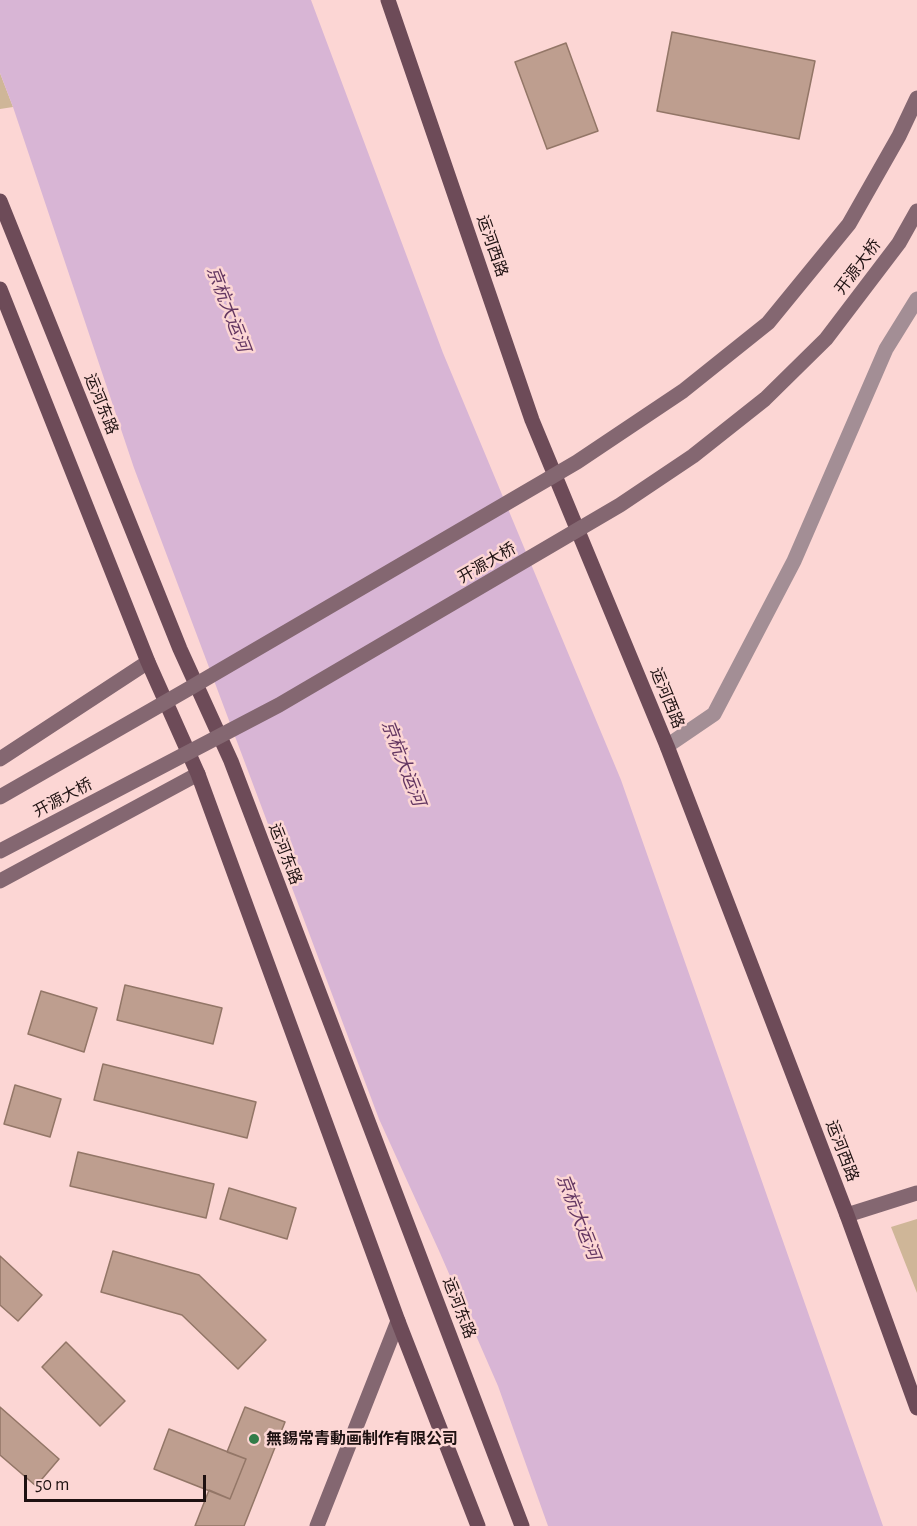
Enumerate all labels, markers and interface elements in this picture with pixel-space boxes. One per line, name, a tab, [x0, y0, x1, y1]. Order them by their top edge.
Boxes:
street label: 运河西路	[473, 213, 511, 279]
street label: 开源大桥	[831, 236, 885, 298]
water label: 京杭大运河	[202, 263, 254, 355]
street label: 运河东路	[80, 371, 122, 437]
street label: 开源大桥	[454, 539, 520, 587]
street label: 运河西路	[646, 665, 688, 731]
water label: 京杭大运河	[377, 717, 429, 809]
street label: 开源大桥	[30, 775, 96, 821]
street label: 运河东路	[265, 821, 305, 887]
street label: 运河西路	[822, 1118, 862, 1184]
water label: 京杭大运河	[552, 1171, 604, 1263]
street label: 运河东路	[439, 1275, 479, 1341]
place label: 無錫常青動画制作有限公司	[266, 1429, 458, 1449]
marker: 無錫常青動画制作有限公司	[247, 1432, 261, 1446]
scale bar	[27, 1463, 208, 1501]
text: 50 m	[35, 1476, 69, 1494]

